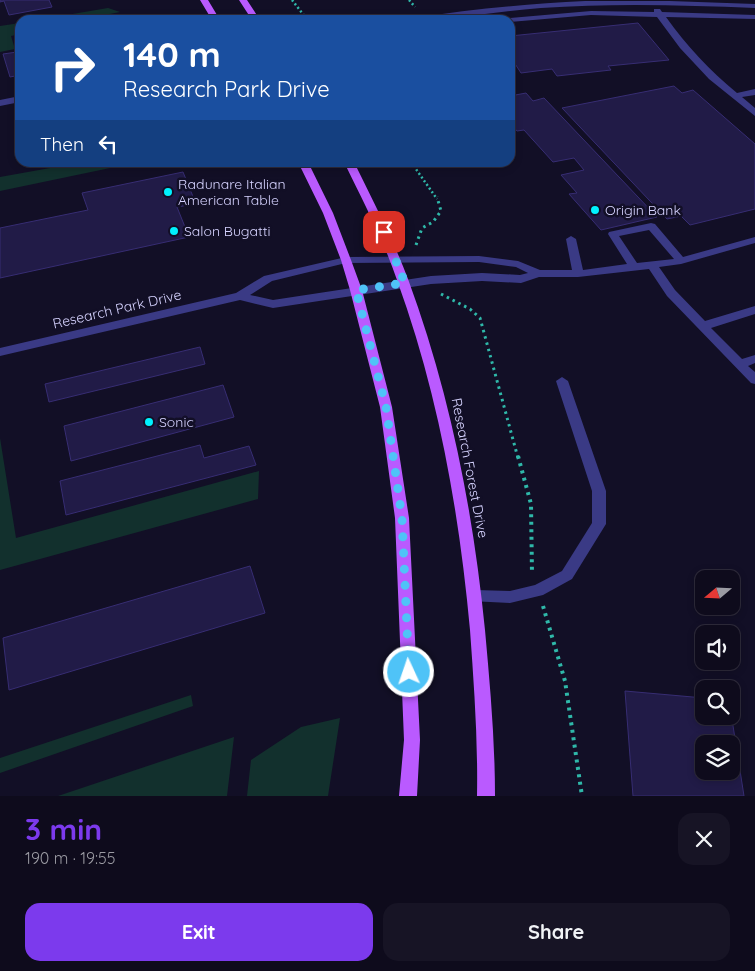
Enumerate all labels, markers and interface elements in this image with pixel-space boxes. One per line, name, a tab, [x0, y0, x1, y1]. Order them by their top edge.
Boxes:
text: 140 m	[123, 32, 221, 76]
icon: right	[40, 35, 105, 100]
text: Research Park Drive	[123, 75, 330, 103]
icon: left	[94, 130, 122, 158]
text: Then	[40, 132, 84, 156]
place label: Radunare Italian American Table	[178, 175, 286, 209]
marker: Radunare Italian American Table	[162, 186, 174, 198]
place label: Origin Bank	[605, 201, 681, 219]
marker: Origin Bank	[589, 204, 601, 216]
pin	[363, 211, 405, 253]
icon: arrive	[370, 218, 398, 246]
place label: Salon Bugatti	[184, 222, 270, 240]
marker: Salon Bugatti	[168, 225, 180, 237]
street label: Research Park Drive	[51, 285, 183, 333]
street label: Research Forest Drive	[448, 396, 492, 540]
place label: Sonic	[159, 413, 194, 431]
marker: Sonic	[143, 416, 155, 428]
north arrow	[695, 570, 740, 615]
map controls	[695, 570, 740, 780]
button: sound	[695, 625, 740, 670]
position arrow	[382, 645, 434, 697]
button: search	[695, 680, 740, 725]
button: layers	[695, 735, 740, 780]
text: 3 min	[25, 810, 102, 848]
button: close	[678, 813, 730, 865]
text: 190 m · 19:55	[25, 848, 115, 868]
button: Exit	[25, 903, 373, 961]
button: Share	[383, 903, 730, 961]

